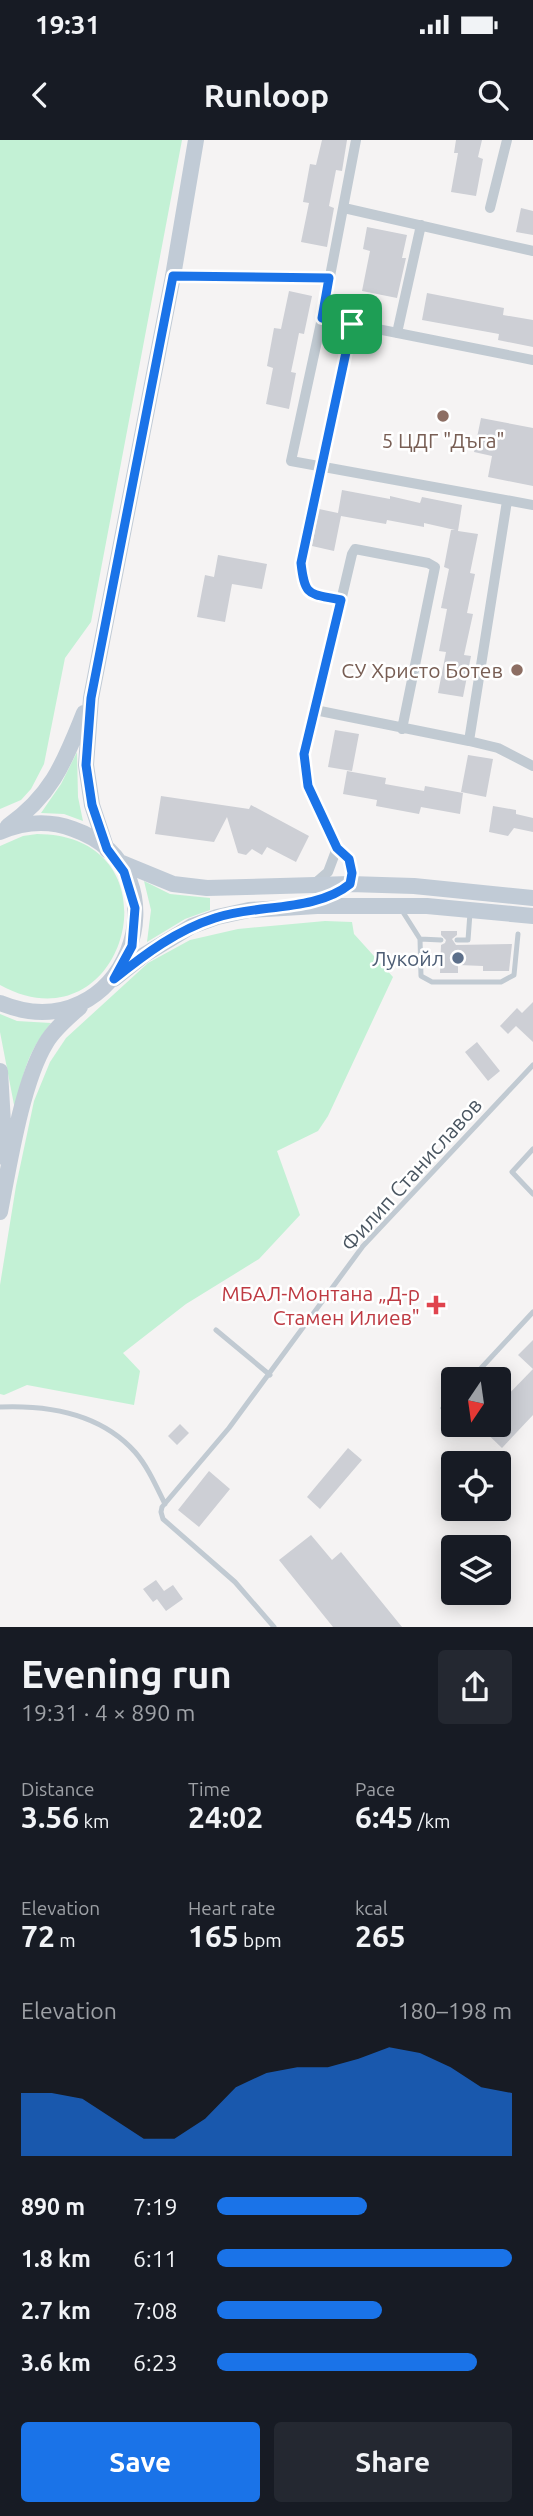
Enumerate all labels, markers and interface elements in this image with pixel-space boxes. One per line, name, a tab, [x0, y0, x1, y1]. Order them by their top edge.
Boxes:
text: 19:31	[35, 10, 100, 39]
icon: back	[21, 76, 59, 114]
icon: search	[474, 76, 512, 114]
text: Runloop	[204, 77, 329, 113]
pin	[322, 294, 382, 354]
icon: arrive	[333, 305, 371, 343]
marker: 5 ЦДГ "Дъга"	[435, 408, 451, 424]
place label: 5 ЦДГ "Дъга"	[381, 428, 505, 452]
place label: СУ Христо Ботев	[341, 658, 503, 682]
marker: СУ Христо Ботев	[509, 662, 525, 678]
place label: Лукойл	[372, 946, 444, 970]
marker: Лукойл	[450, 950, 466, 966]
street label: Филип Станиславов	[336, 1092, 486, 1256]
place label: МБАЛ-Монтана „Д-р Стамен Илиев"	[222, 1281, 420, 1329]
marker: МБАЛ-Монтана „Д-р Стамен Илиев"	[426, 1295, 446, 1315]
north arrow	[441, 1367, 511, 1437]
map controls	[441, 1367, 511, 1605]
button: locate	[441, 1451, 511, 1521]
button: layers	[441, 1535, 511, 1605]
button: share	[438, 1650, 512, 1724]
text: Evening run	[21, 1653, 232, 1695]
text: 19:31 · 4 × 890 m	[21, 1700, 195, 1725]
text: Distance	[21, 1778, 95, 1800]
text: Time	[188, 1778, 230, 1800]
text: Pace	[355, 1778, 395, 1800]
text: 3.56	[21, 1800, 79, 1834]
text: 24:02	[188, 1800, 263, 1834]
text: 6:45	[355, 1800, 413, 1834]
text: km	[79, 1810, 109, 1832]
text: /km	[413, 1810, 451, 1832]
text: Elevation	[21, 1897, 100, 1919]
text: Heart rate	[188, 1897, 275, 1919]
text: kcal	[355, 1897, 388, 1919]
text: 72	[21, 1919, 55, 1953]
text: 165	[188, 1919, 239, 1953]
text: 265	[355, 1919, 406, 1953]
text: m	[55, 1929, 76, 1951]
text: bpm	[239, 1929, 282, 1951]
text: Elevation	[21, 1998, 117, 2023]
text: 180–198 m	[398, 1998, 512, 2023]
text: 890 m	[21, 2194, 85, 2219]
text: 7:19	[133, 2194, 178, 2219]
text: 1.8 km	[21, 2246, 91, 2271]
text: 6:11	[133, 2246, 178, 2271]
text: 2.7 km	[21, 2298, 91, 2323]
text: 7:08	[133, 2298, 178, 2323]
text: 3.6 km	[21, 2350, 91, 2375]
text: 6:23	[133, 2350, 178, 2375]
button: Save	[21, 2422, 260, 2502]
button: Share	[274, 2422, 512, 2502]

